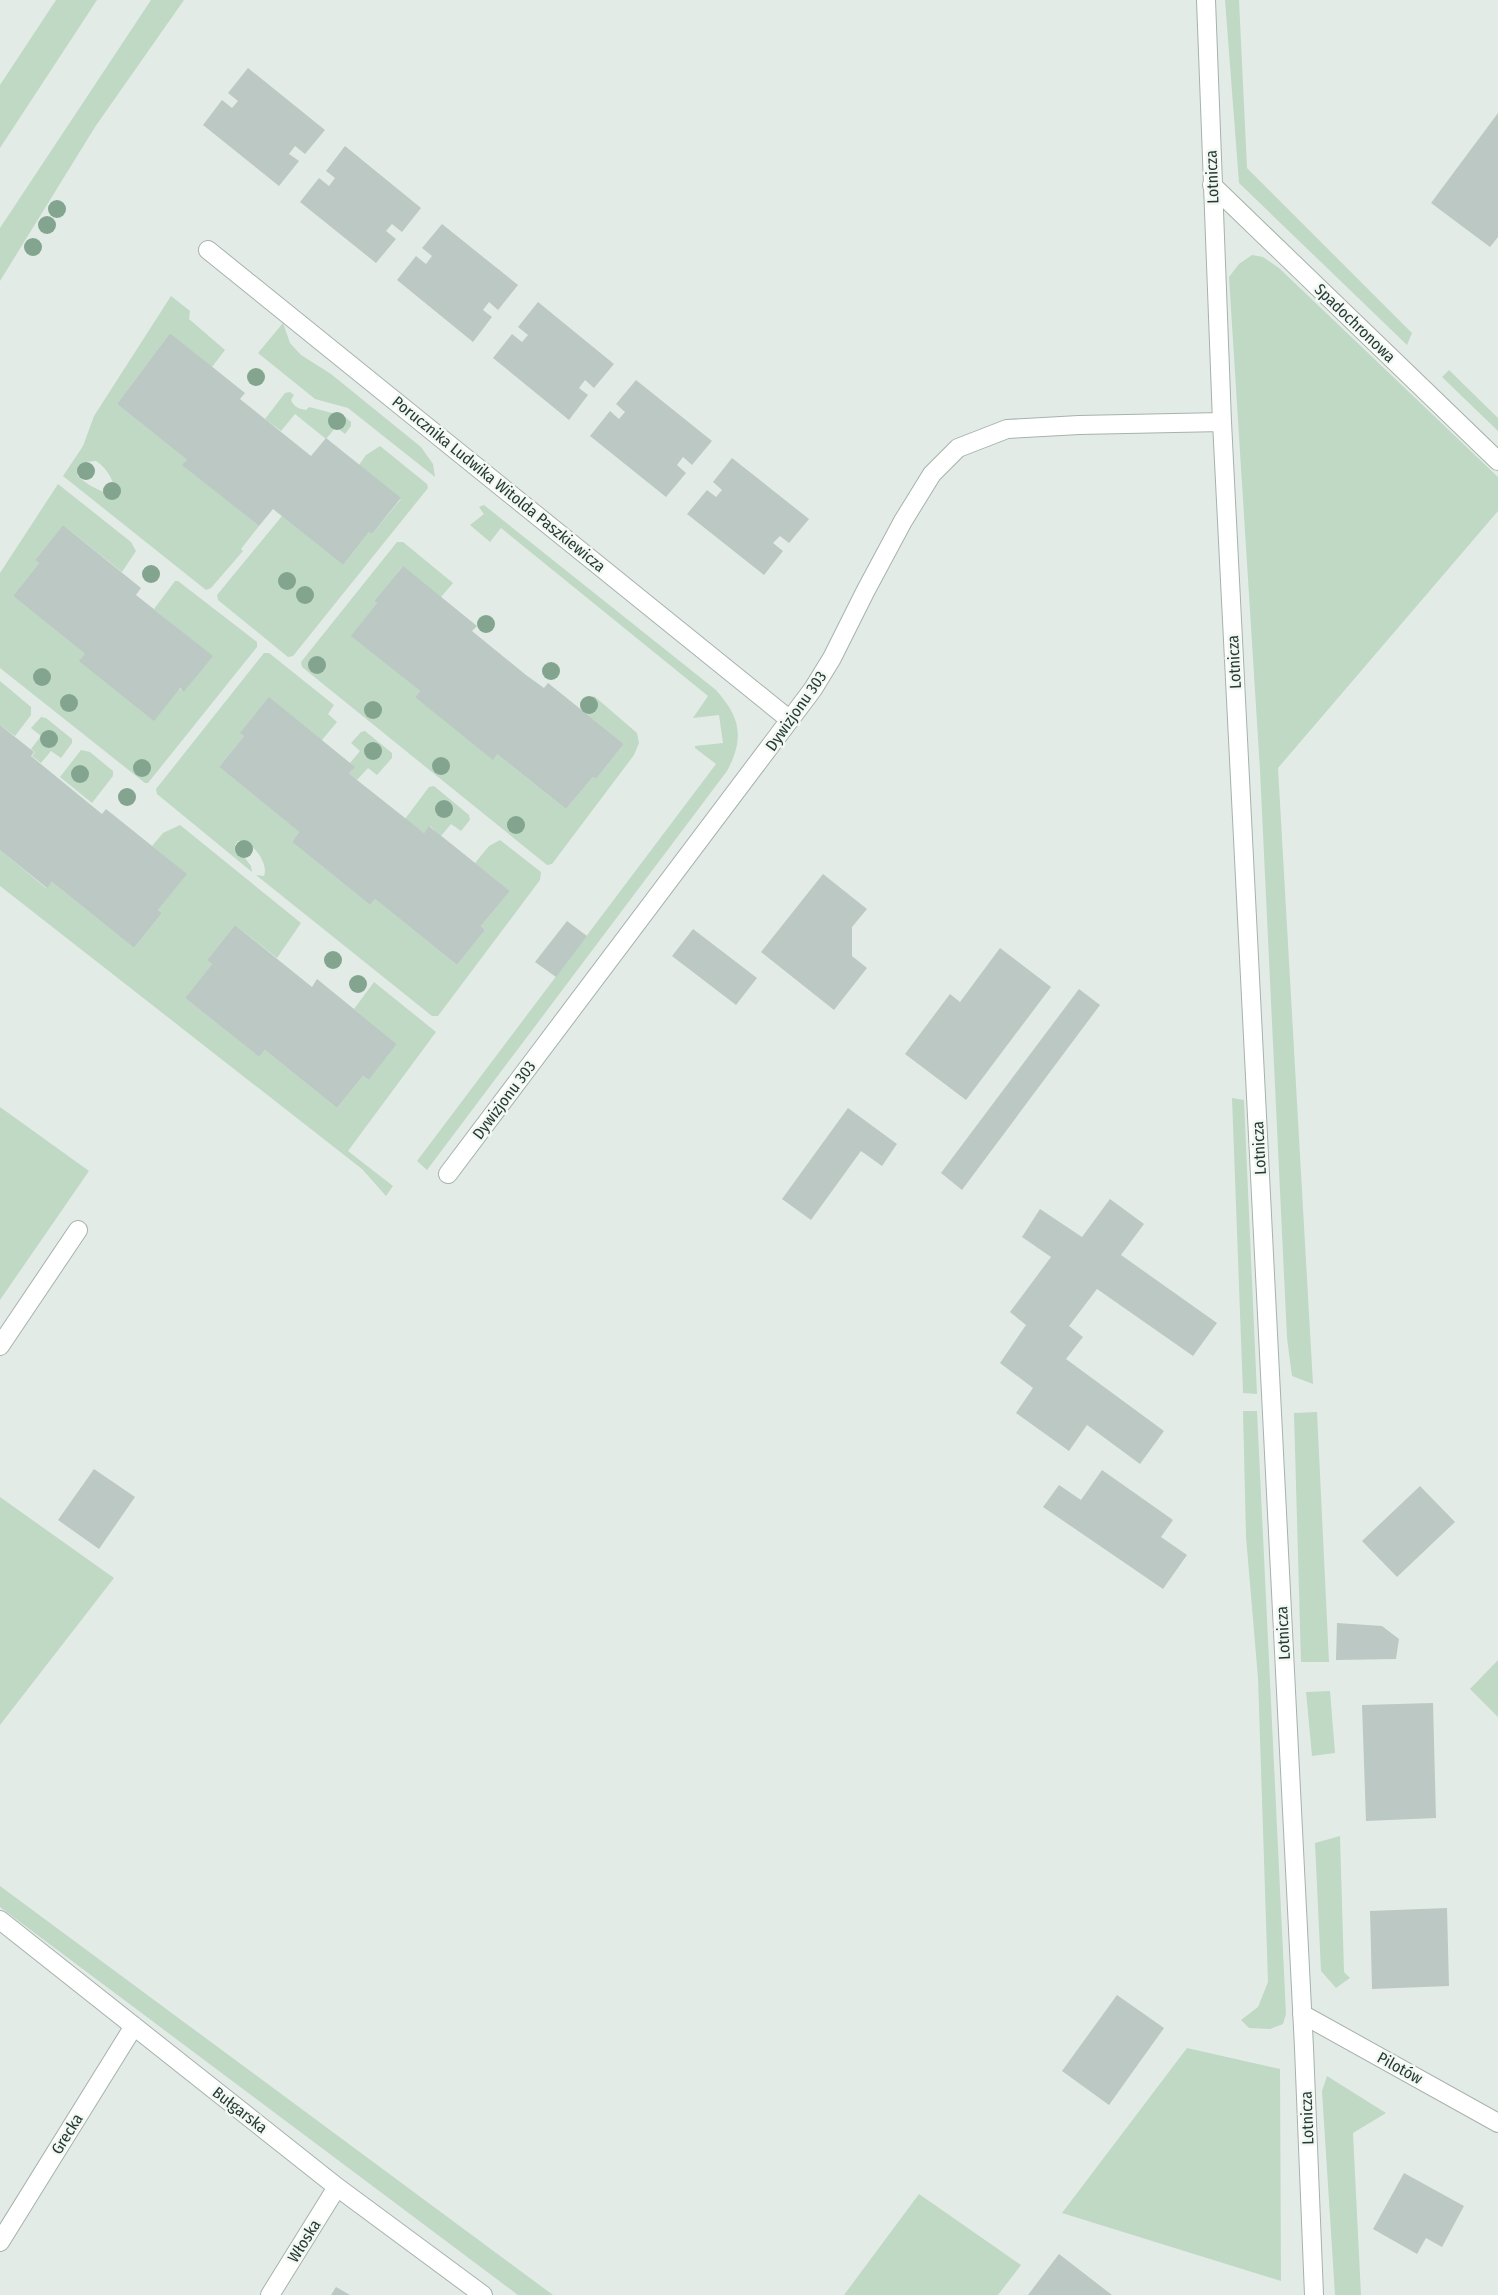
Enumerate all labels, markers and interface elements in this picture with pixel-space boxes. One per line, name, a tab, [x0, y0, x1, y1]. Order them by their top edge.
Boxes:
street label: Lotnicza	[1202, 150, 1222, 204]
street label: Spadochronowa	[1311, 280, 1399, 366]
street label: Porucznika Ludwika Witolda Paszkiewicza	[389, 392, 610, 576]
street label: Lotnicza	[1223, 635, 1245, 689]
street label: Dywizjonu 303	[762, 668, 830, 754]
street label: Dywizjonu 303	[468, 1057, 540, 1143]
street label: Lotnicza	[1248, 1121, 1270, 1175]
street label: Lotnicza	[1272, 1606, 1294, 1660]
street label: Pilotów	[1374, 2048, 1426, 2088]
street label: Bułgarska	[209, 2083, 271, 2137]
street label: Lotnicza	[1297, 2091, 1317, 2145]
street label: Grecka	[47, 2110, 87, 2158]
street label: Włoska	[284, 2216, 325, 2266]

